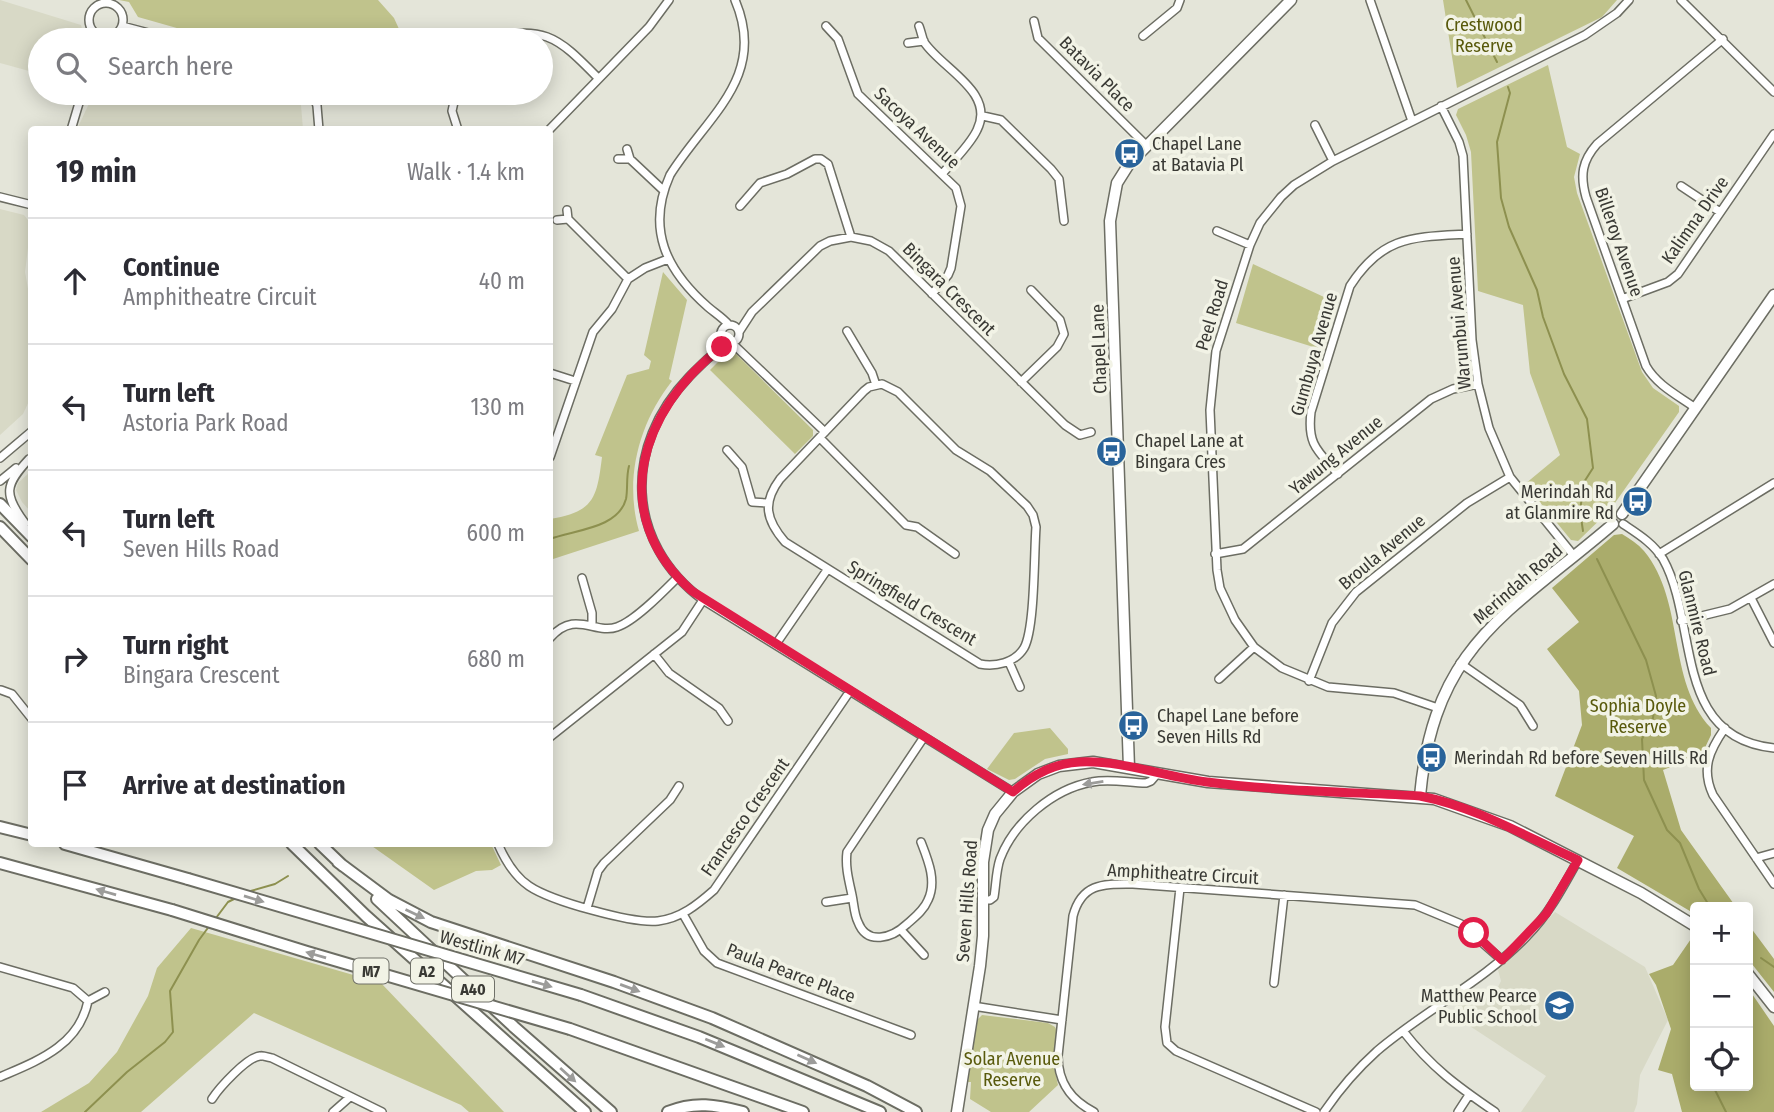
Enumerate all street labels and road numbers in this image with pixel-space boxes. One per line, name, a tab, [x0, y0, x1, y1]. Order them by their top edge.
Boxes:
street label: Batavia Place	[1055, 32, 1139, 116]
street label: Sacoya Avenue	[869, 83, 965, 173]
street label: Kalimna Drive	[1657, 172, 1733, 268]
street label: Billeroy Avenue	[1590, 184, 1648, 300]
street label: Bingara Crescent	[898, 238, 1000, 340]
street label: Warumbui Avenue	[1442, 256, 1476, 390]
street label: Peel Road	[1191, 277, 1233, 353]
street label: Gumbuya Avenue	[1286, 290, 1342, 418]
street label: Chapel Lane	[1086, 304, 1112, 394]
street label: Yawung Avenue	[1285, 411, 1387, 499]
street label: Broula Avenue	[1334, 509, 1430, 595]
street label: Merindah Road	[1469, 539, 1567, 629]
street label: Springfield Crescent	[843, 556, 981, 650]
street label: Glanmire Road	[1673, 568, 1721, 678]
street label: Francesco Crescent	[696, 754, 794, 880]
street label: Seven Hills Road	[952, 839, 982, 963]
street label: Amphitheatre Circuit	[1107, 859, 1259, 889]
street label: Westlink M7	[437, 925, 527, 971]
street label: Paula Pearce Place	[724, 938, 859, 1008]
road number: M7	[354, 959, 388, 984]
road number: A2	[411, 959, 443, 984]
road number: A40	[452, 976, 494, 1001]

